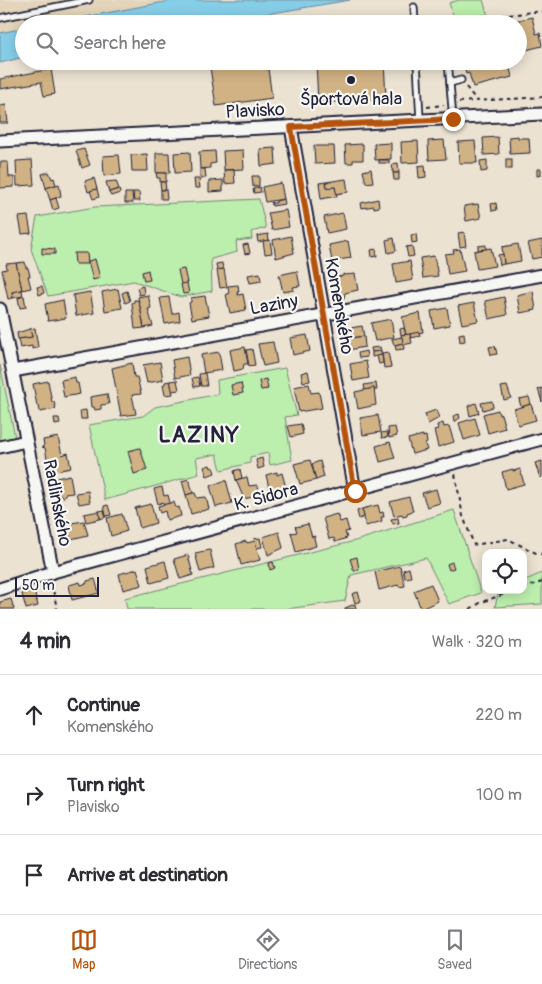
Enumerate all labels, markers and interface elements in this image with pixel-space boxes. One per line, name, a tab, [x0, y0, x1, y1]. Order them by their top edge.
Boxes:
search box	[15, 15, 527, 70]
icon: search	[33, 29, 61, 57]
text: Search here	[73, 31, 166, 55]
marker: Športová hala	[345, 74, 357, 86]
place label: Športová hala	[300, 87, 402, 111]
street label: Plavisko	[225, 98, 285, 124]
route end	[442, 108, 465, 131]
street label: Komenského	[319, 256, 359, 356]
street label: Laziny	[248, 289, 300, 321]
district label: LAZINY	[158, 421, 240, 449]
street label: Radlinského	[37, 458, 77, 549]
street label: K. Sidora	[231, 477, 301, 517]
route start	[344, 480, 367, 503]
map controls	[482, 549, 527, 594]
button: locate	[482, 549, 527, 594]
scale bar	[15, 574, 99, 597]
text: 50 m	[22, 577, 55, 594]
text: 4 min	[20, 628, 71, 655]
text: Walk · 320 m	[432, 632, 522, 652]
text: Continue	[67, 693, 140, 717]
icon: ahead	[20, 701, 48, 729]
text: 220 m	[476, 705, 522, 725]
text: Komenského	[67, 717, 154, 737]
text: Turn right	[67, 773, 145, 797]
icon: right	[20, 781, 48, 809]
text: 100 m	[476, 785, 522, 805]
text: Plavisko	[67, 797, 120, 817]
icon: arrive	[20, 861, 48, 889]
text: Arrive at destination	[67, 863, 228, 887]
tab: Map	[70, 926, 98, 973]
tab: Directions	[238, 926, 297, 973]
tab: Saved	[437, 926, 472, 973]

